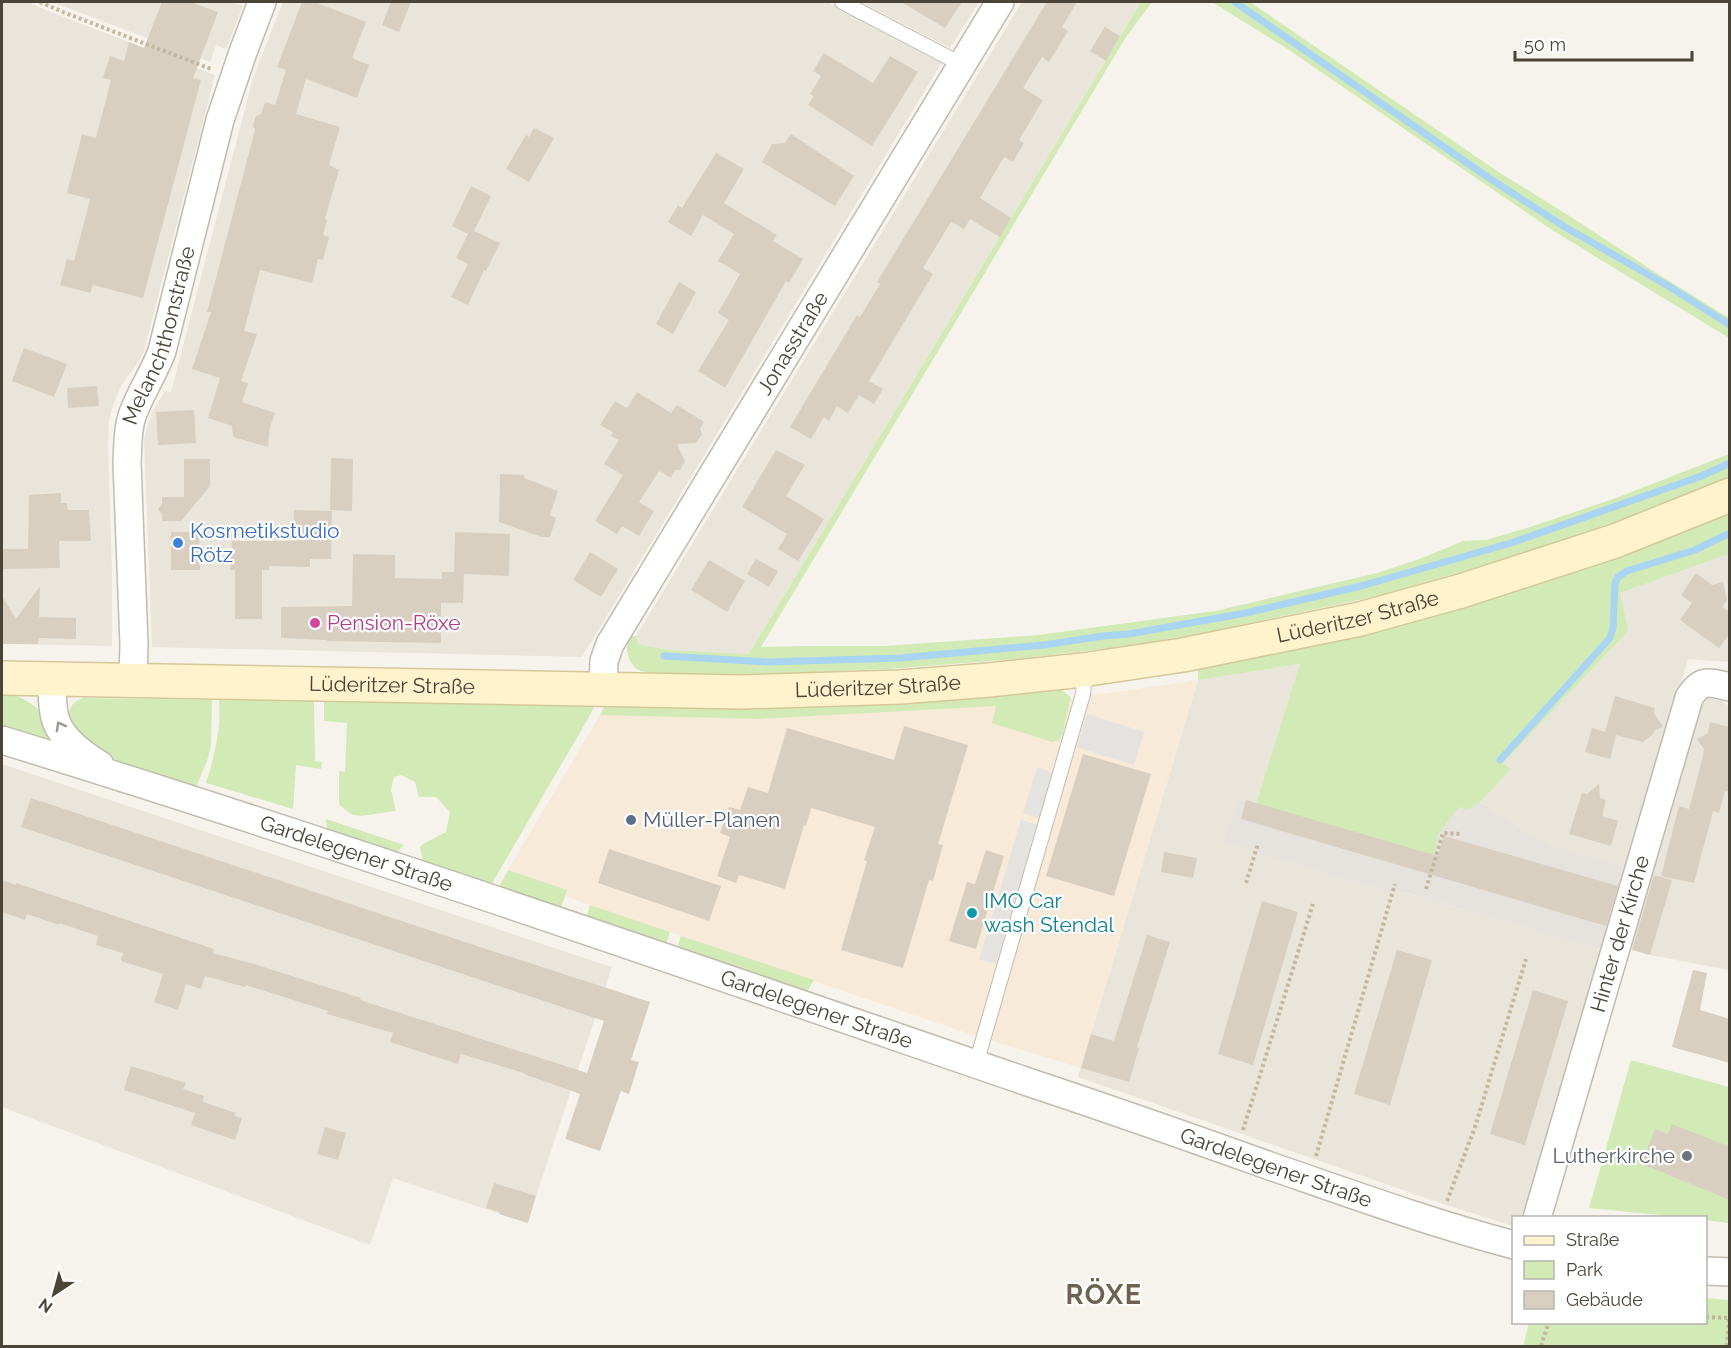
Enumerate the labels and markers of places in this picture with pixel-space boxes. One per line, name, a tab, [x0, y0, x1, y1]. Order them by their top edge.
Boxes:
place label: Kosmetikstudio Rötz	[190, 518, 340, 567]
marker: Kosmetikstudio Rötz	[171, 536, 185, 550]
place label: Pension-Röxe	[327, 610, 461, 635]
marker: Pension-Röxe	[308, 616, 322, 630]
place label: Müller-Planen	[643, 807, 780, 832]
marker: Müller-Planen	[624, 813, 638, 827]
place label: IMO Car wash Stendal	[984, 888, 1114, 937]
marker: IMO Car wash Stendal	[965, 906, 979, 920]
place label: Lutherkirche	[1553, 1143, 1675, 1168]
marker: Lutherkirche	[1680, 1149, 1694, 1163]

